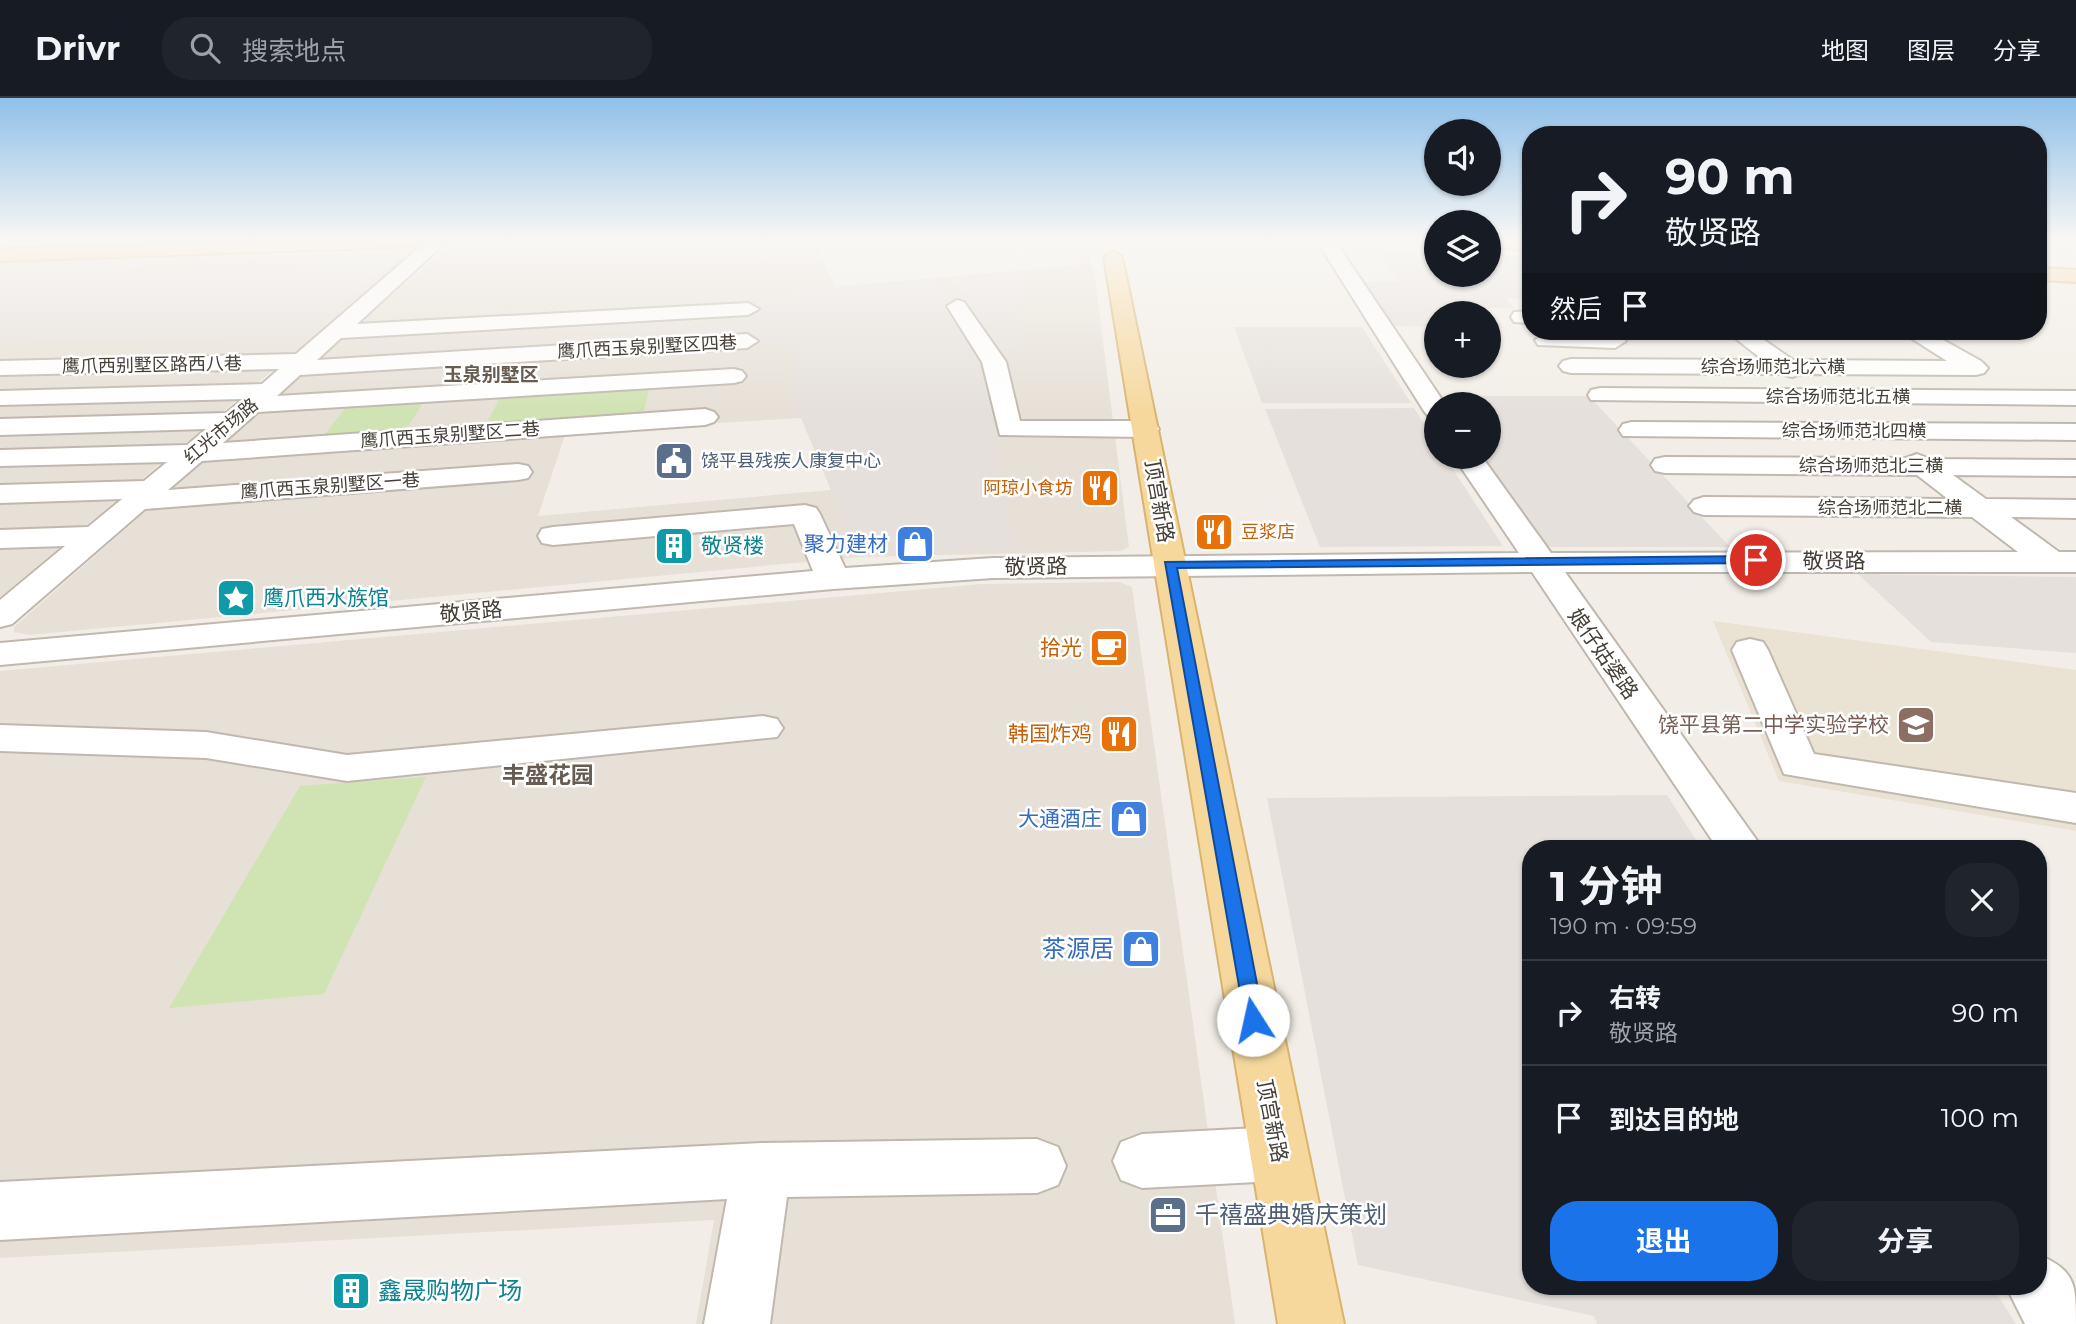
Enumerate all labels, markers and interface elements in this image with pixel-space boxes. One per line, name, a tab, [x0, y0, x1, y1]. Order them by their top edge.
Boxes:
search box	[162, 17, 652, 80]
text: Drivr	[35, 28, 120, 68]
icon: search	[186, 29, 224, 67]
text: 搜索地点	[242, 35, 346, 67]
text: 地图	[1821, 36, 1869, 65]
text: 图层	[1907, 36, 1955, 65]
text: 分享	[1993, 36, 2041, 65]
map controls	[1424, 119, 1501, 469]
button: sound	[1424, 119, 1501, 196]
text: 90 m	[1665, 147, 1795, 206]
icon: right	[1550, 154, 1641, 245]
button: layers	[1424, 210, 1501, 287]
text: 敬贤路	[1665, 213, 1761, 252]
icon: arrive	[1616, 287, 1654, 325]
text: 然后	[1550, 293, 1602, 325]
button: +	[1424, 301, 1501, 378]
street label: 鹰爪西玉泉别墅区四巷	[557, 331, 737, 363]
street label: 鹰爪西别墅区路西八巷	[62, 352, 242, 378]
street label: 综合场师范北六横	[1701, 356, 1845, 378]
district label: 玉泉别墅区	[443, 363, 539, 386]
street label: 综合场师范北五横	[1766, 386, 1910, 408]
button: −	[1424, 392, 1501, 469]
street label: 红光市场路	[179, 394, 263, 468]
street label: 鹰爪西玉泉别墅区二巷	[359, 418, 541, 452]
street label: 综合场师范北四横	[1782, 420, 1926, 442]
public building icon: 饶平县残疾人康复中心	[653, 440, 695, 482]
place label: 饶平县残疾人康复中心	[701, 450, 881, 472]
street label: 综合场师范北三横	[1799, 455, 1943, 477]
street label: 顶宫新路	[1140, 457, 1179, 544]
restaurant icon: 阿琼小食坊	[1079, 467, 1121, 509]
street label: 鹰爪西玉泉别墅区一巷	[239, 469, 421, 503]
place label: 阿琼小食坊	[983, 477, 1073, 499]
street label: 综合场师范北二横	[1818, 497, 1962, 519]
restaurant icon: 豆浆店	[1193, 511, 1235, 553]
place label: 豆浆店	[1241, 521, 1295, 543]
shop icon: 聚力建材	[894, 523, 936, 565]
building icon: 敬贤楼	[653, 525, 695, 567]
pin	[1726, 530, 1786, 590]
place label: 聚力建材	[804, 531, 888, 556]
place label: 敬贤楼	[701, 533, 764, 558]
icon: arrive	[1737, 541, 1775, 579]
street label: 敬贤路	[1803, 548, 1866, 573]
street label: 敬贤路	[1004, 553, 1068, 580]
place icon: 鹰爪西水族馆	[215, 577, 257, 619]
place label: 鹰爪西水族馆	[263, 585, 389, 610]
street label: 敬贤路	[438, 596, 503, 627]
street label: 娘仔姑婆路	[1563, 604, 1644, 704]
cafe icon: 拾光	[1088, 627, 1130, 669]
place label: 拾光	[1040, 635, 1082, 660]
school or university icon: 饶平县第二中学实验学校	[1895, 704, 1937, 746]
place label: 饶平县第二中学实验学校	[1658, 712, 1889, 737]
restaurant icon: 韩国炸鸡	[1098, 713, 1140, 755]
place label: 韩国炸鸡	[1008, 721, 1092, 746]
district label: 丰盛花园	[502, 761, 594, 789]
shop icon: 大通酒庄	[1108, 798, 1150, 840]
place label: 大通酒庄	[1018, 806, 1102, 831]
text: 1 分钟	[1550, 860, 1662, 912]
button: close	[1945, 863, 2019, 937]
text: 190 m · 09:59	[1550, 912, 1697, 940]
shop icon: 茶源居	[1120, 928, 1162, 970]
place label: 茶源居	[1042, 934, 1114, 963]
text: 右转	[1609, 982, 1661, 1014]
position arrow	[1216, 983, 1290, 1057]
icon: right	[1550, 994, 1588, 1032]
text: 90 m	[1952, 997, 2019, 1029]
text: 敬贤路	[1609, 1019, 1678, 1047]
street label: 顶宫新路	[1252, 1077, 1293, 1165]
icon: arrive	[1550, 1099, 1588, 1137]
text: 100 m	[1941, 1102, 2019, 1134]
text: 到达目的地	[1609, 1104, 1739, 1136]
office icon: 千禧盛典婚庆策划	[1147, 1194, 1189, 1236]
place label: 千禧盛典婚庆策划	[1195, 1200, 1387, 1229]
button: 退出	[1550, 1201, 1778, 1281]
button: 分享	[1792, 1201, 2019, 1281]
building icon: 鑫晟购物广场	[330, 1270, 372, 1312]
place label: 鑫晟购物广场	[378, 1276, 522, 1305]

